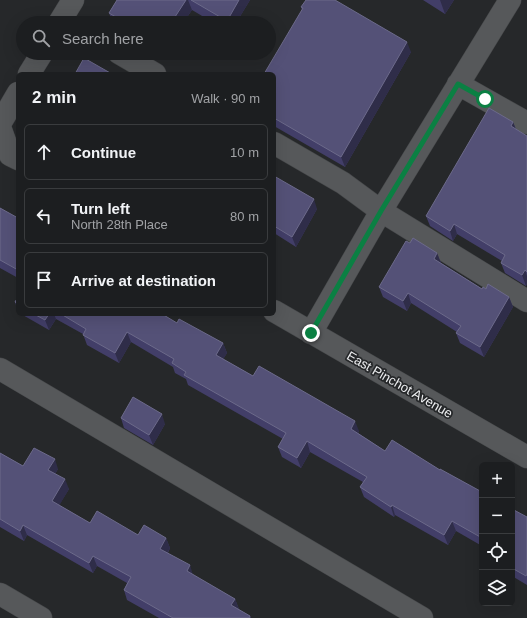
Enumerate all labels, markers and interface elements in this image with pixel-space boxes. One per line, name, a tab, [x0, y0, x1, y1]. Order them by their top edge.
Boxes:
search box	[16, 16, 276, 60]
icon: search	[30, 27, 52, 49]
text: Search here	[62, 30, 144, 47]
text: 2 min	[32, 88, 76, 107]
route start	[476, 90, 494, 108]
text: Walk · 90 m	[191, 91, 260, 106]
icon: ahead	[33, 141, 55, 163]
text: Continue	[71, 144, 136, 161]
text: 10 m	[230, 145, 259, 160]
text: Turn left	[71, 200, 130, 217]
icon: left	[33, 205, 55, 227]
text: 80 m	[230, 209, 259, 224]
text: North 28th Place	[71, 217, 168, 232]
icon: arrive	[33, 269, 55, 291]
text: Arrive at destination	[71, 272, 216, 289]
route end	[302, 324, 320, 342]
street label: East Pinchot Avenue	[344, 348, 455, 421]
map controls	[479, 462, 515, 606]
button: +	[479, 462, 515, 498]
button: −	[479, 498, 515, 534]
button: locate	[479, 534, 515, 570]
button: layers	[479, 570, 515, 606]

